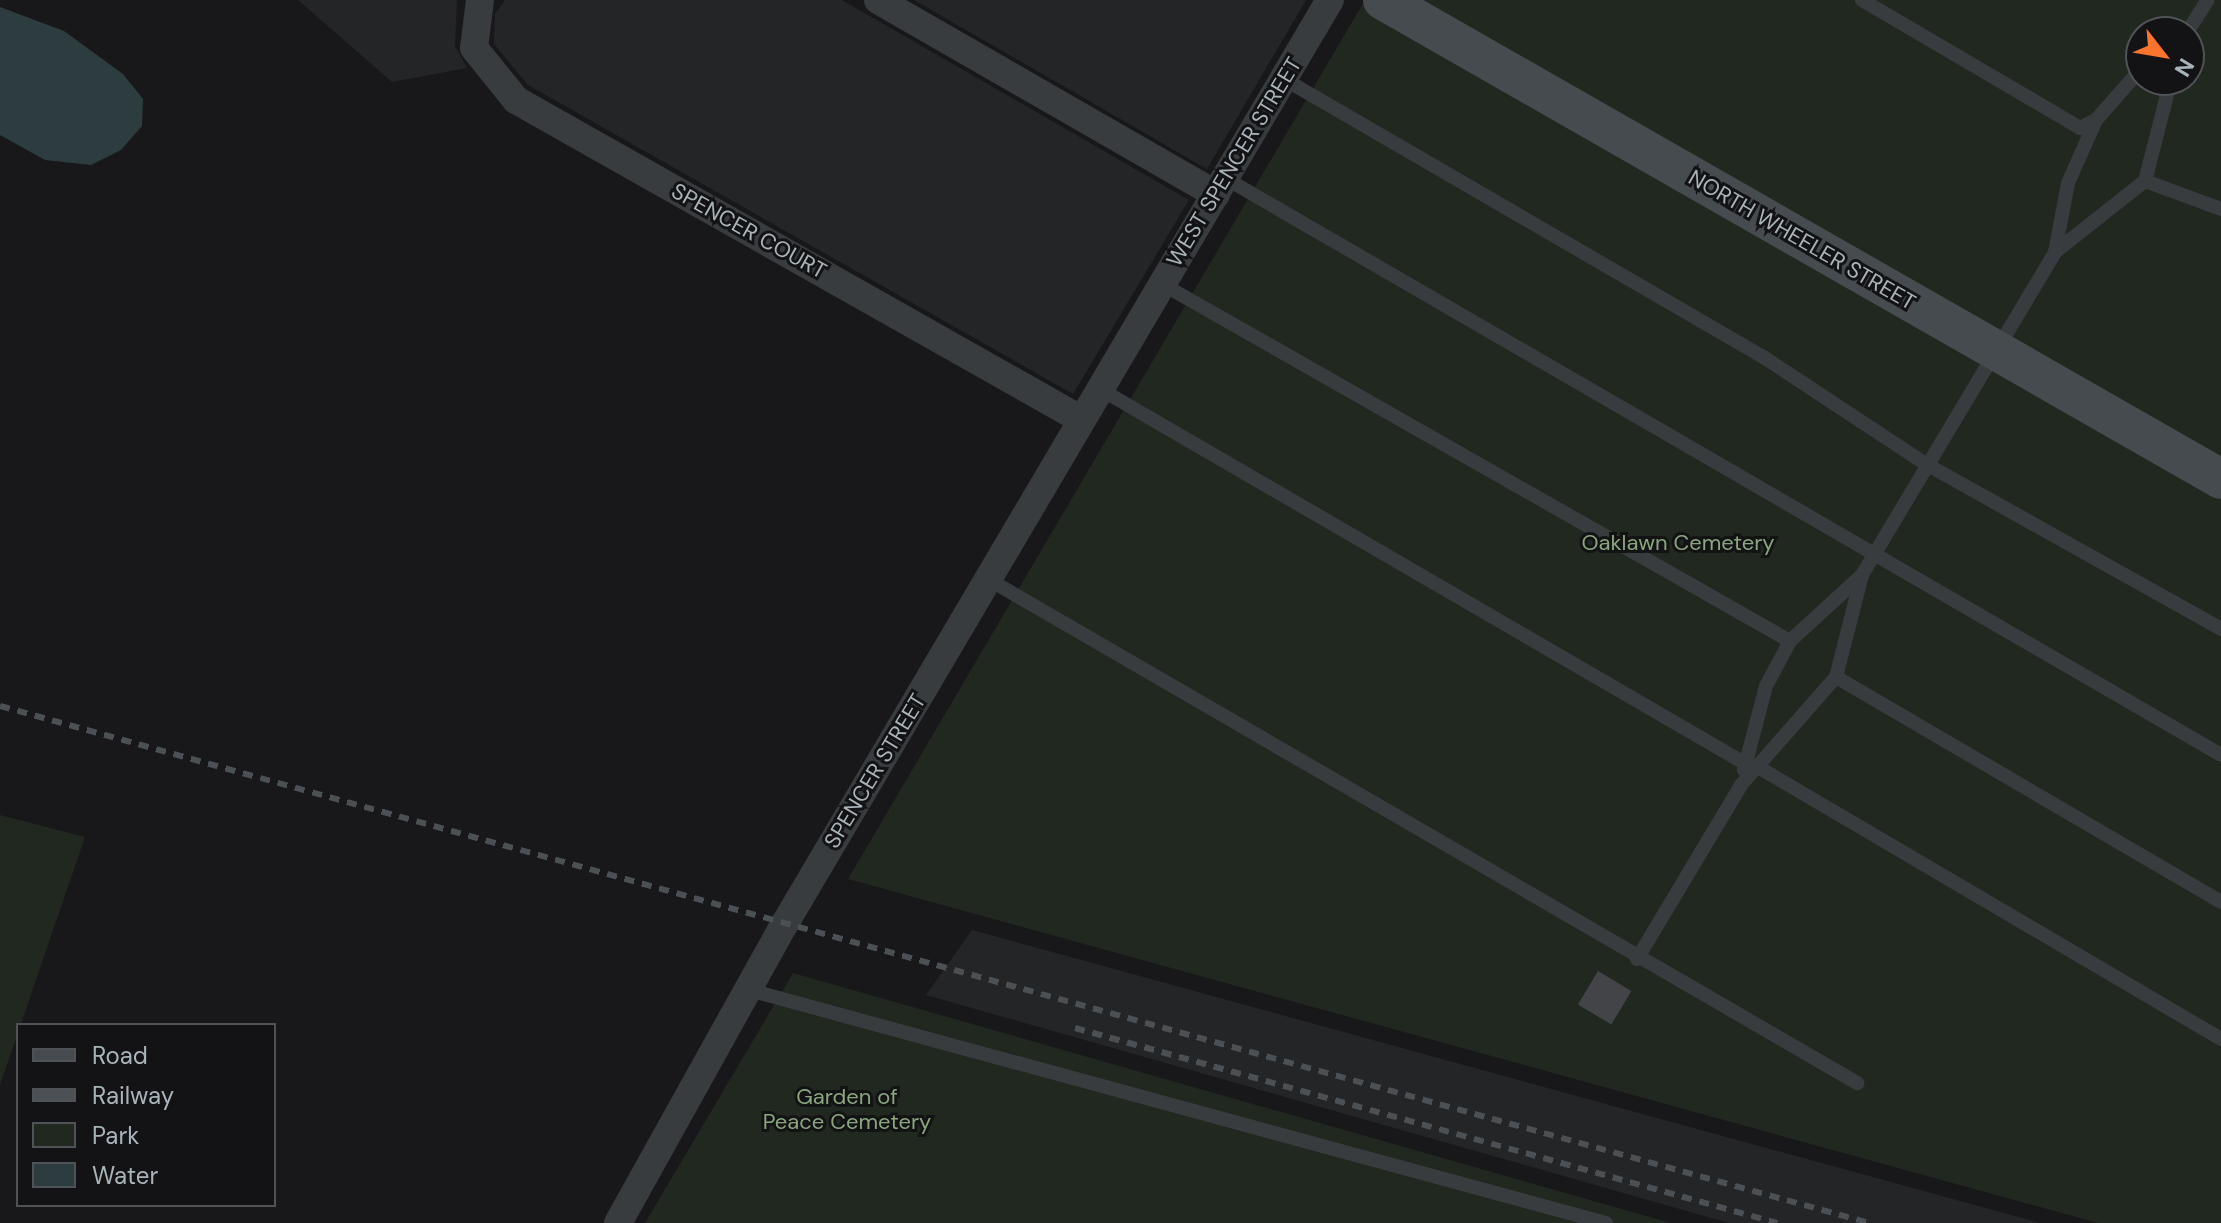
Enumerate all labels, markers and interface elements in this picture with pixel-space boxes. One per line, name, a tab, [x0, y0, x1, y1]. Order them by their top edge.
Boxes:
north arrow	[2125, 16, 2205, 96]
street label: WEST SPENCER STREET	[1161, 53, 1307, 271]
text: N	[2168, 53, 2201, 82]
street label: NORTH WHEELER STREET	[1684, 164, 1920, 316]
street label: SPENCER COURT	[667, 178, 831, 284]
park label: Oaklawn Cemetery	[1581, 530, 1775, 556]
street label: SPENCER STREET	[819, 689, 931, 853]
legend	[16, 1023, 276, 1207]
text: Road	[92, 1040, 148, 1071]
text: Railway	[92, 1080, 174, 1111]
park label: Garden of Peace Cemetery	[763, 1083, 931, 1134]
text: Park	[92, 1120, 139, 1151]
text: Water	[92, 1160, 158, 1191]

